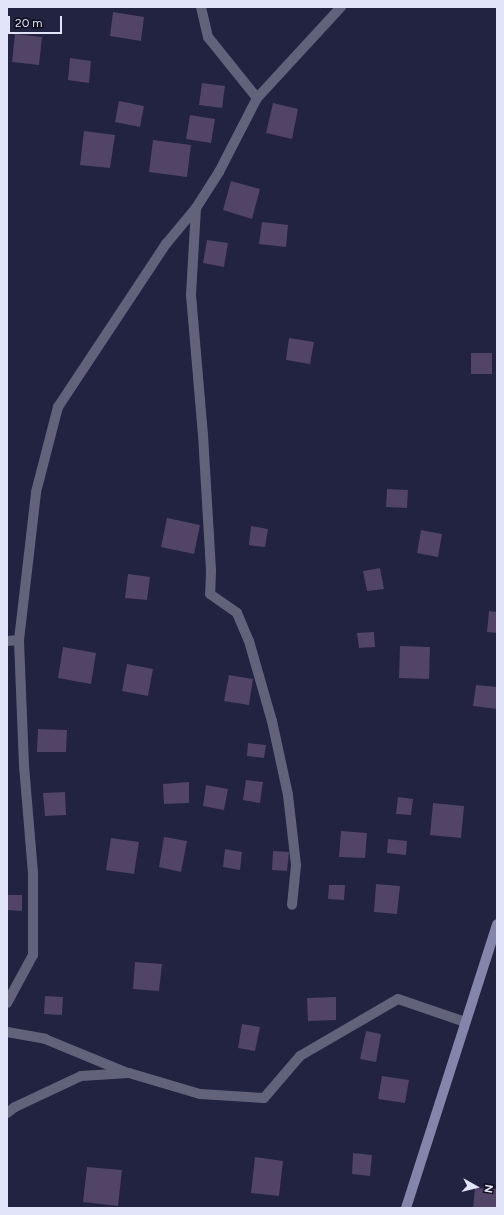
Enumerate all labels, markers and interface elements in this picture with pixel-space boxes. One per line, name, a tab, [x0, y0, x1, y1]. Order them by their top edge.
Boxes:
scale bar	[10, 8, 64, 34]
text: 20 m	[15, 16, 43, 30]
north arrow	[456, 1167, 496, 1207]
text: N	[481, 1184, 495, 1194]

